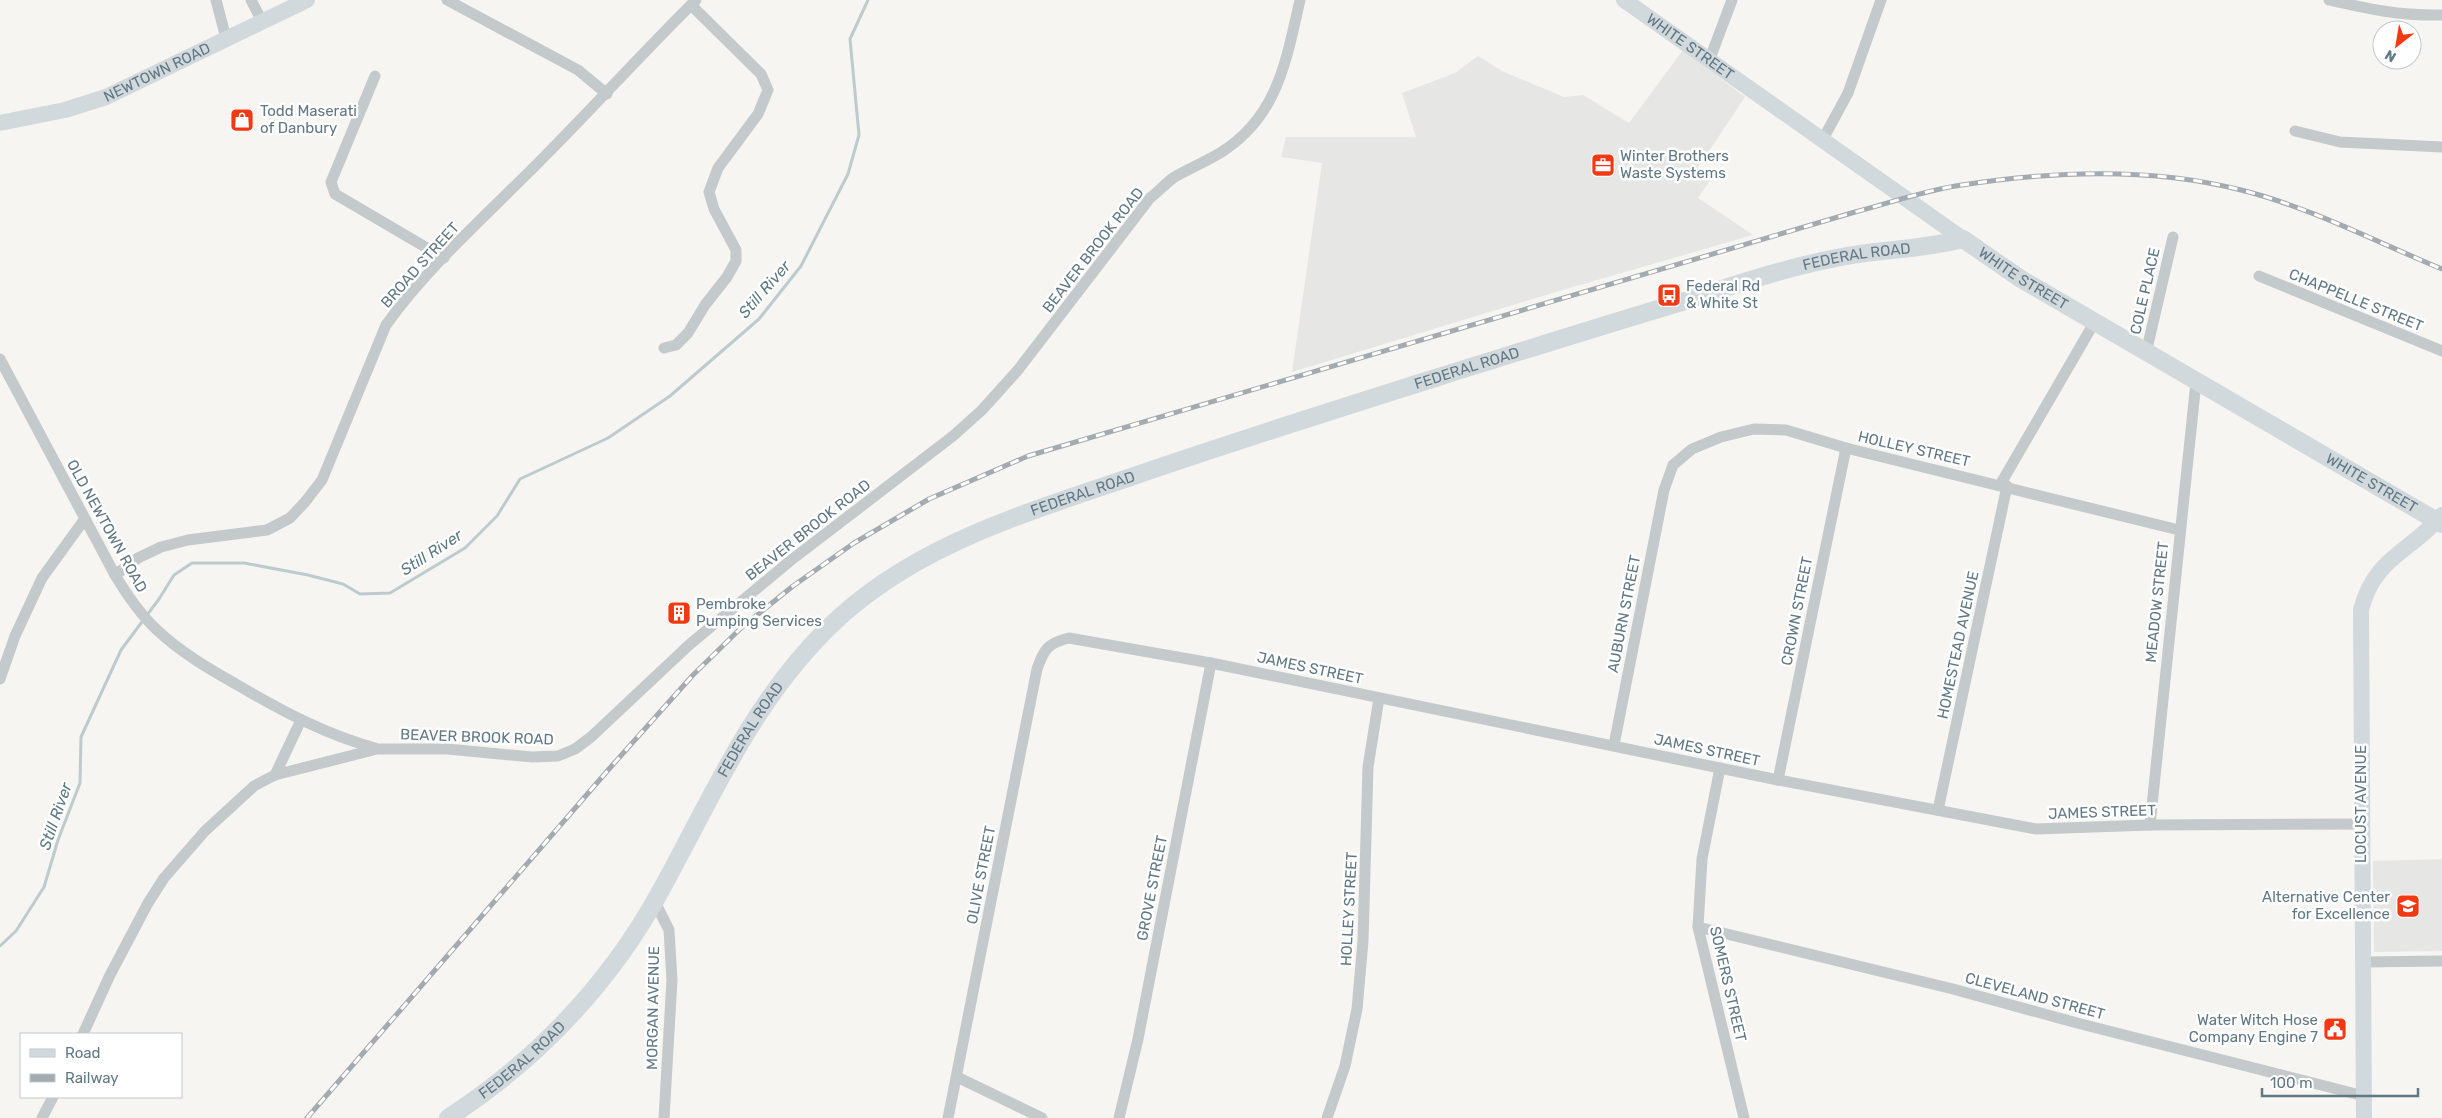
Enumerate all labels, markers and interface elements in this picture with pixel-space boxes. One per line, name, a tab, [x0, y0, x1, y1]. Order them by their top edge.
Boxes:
street label: WHITE STREET	[1643, 10, 1738, 84]
north arrow	[2372, 20, 2422, 70]
street label: NEWTOWN ROAD	[101, 39, 213, 106]
text: N	[2382, 46, 2399, 66]
place label: Todd Maserati of Danbury	[260, 102, 357, 137]
shop icon: Todd Maserati of Danbury	[229, 107, 255, 133]
place label: Winter Brothers Waste Systems	[1620, 147, 1729, 182]
office icon: Winter Brothers Waste Systems	[1590, 152, 1616, 178]
street label: BEAVER BROOK ROAD	[1039, 184, 1147, 316]
street label: BROAD STREET	[377, 218, 463, 311]
street label: FEDERAL ROAD	[1801, 239, 1911, 274]
street label: WHITE STREET	[1975, 243, 2072, 314]
street label: COLE PLACE	[2126, 246, 2164, 336]
water label: Still River	[734, 256, 795, 322]
street label: CHAPPELLE STREET	[2286, 265, 2426, 335]
place label: Federal Rd & White St	[1686, 277, 1760, 312]
bus stop icon: Federal Rd & White St	[1656, 282, 1682, 308]
street label: FEDERAL ROAD	[1412, 343, 1522, 393]
street label: HOLLEY STREET	[1856, 427, 1972, 471]
street label: WHITE STREET	[2323, 449, 2421, 517]
street label: OLD NEWTOWN ROAD	[63, 457, 151, 595]
street label: FEDERAL ROAD	[1028, 467, 1137, 520]
street label: BEAVER BROOK ROAD	[742, 476, 874, 584]
water label: Still River	[397, 525, 466, 579]
street label: MEADOW STREET	[2142, 540, 2172, 663]
street label: AUBURN STREET	[1604, 553, 1644, 674]
street label: CROWN STREET	[1778, 555, 1816, 667]
street label: HOMESTEAD AVENUE	[1934, 569, 1982, 721]
place label: Pembroke Pumping Services	[696, 595, 822, 630]
building icon: Pembroke Pumping Services	[666, 600, 692, 626]
street label: JAMES STREET	[1255, 648, 1365, 688]
street label: FEDERAL ROAD	[714, 678, 787, 780]
street label: BEAVER BROOK ROAD	[400, 725, 554, 749]
street label: JAMES STREET	[1652, 730, 1762, 770]
street label: LOCUST AVENUE	[2352, 745, 2370, 863]
water label: Still River	[35, 779, 76, 852]
street label: JAMES STREET	[2048, 801, 2157, 823]
street label: OLIVE STREET	[963, 824, 999, 926]
street label: GROVE STREET	[1133, 833, 1171, 942]
street label: HOLLEY STREET	[1337, 851, 1361, 967]
place label: Alternative Center for Excellence	[2262, 888, 2390, 923]
school or university icon: Alternative Center for Excellence	[2395, 893, 2421, 919]
street label: SOMERS STREET	[1706, 925, 1750, 1044]
street label: MORGAN AVENUE	[643, 946, 663, 1070]
street label: CLEVELAND STREET	[1963, 969, 2107, 1023]
place label: Water Witch Hose Company Engine 7	[2189, 1011, 2318, 1046]
public building icon: Water Witch Hose Company Engine 7	[2322, 1016, 2348, 1042]
street label: FEDERAL ROAD	[475, 1018, 569, 1103]
legend	[20, 1033, 182, 1098]
text: Road	[65, 1044, 101, 1062]
scale bar	[2262, 1066, 2418, 1098]
text: Railway	[65, 1069, 119, 1087]
text: 100 m	[2270, 1074, 2312, 1092]

